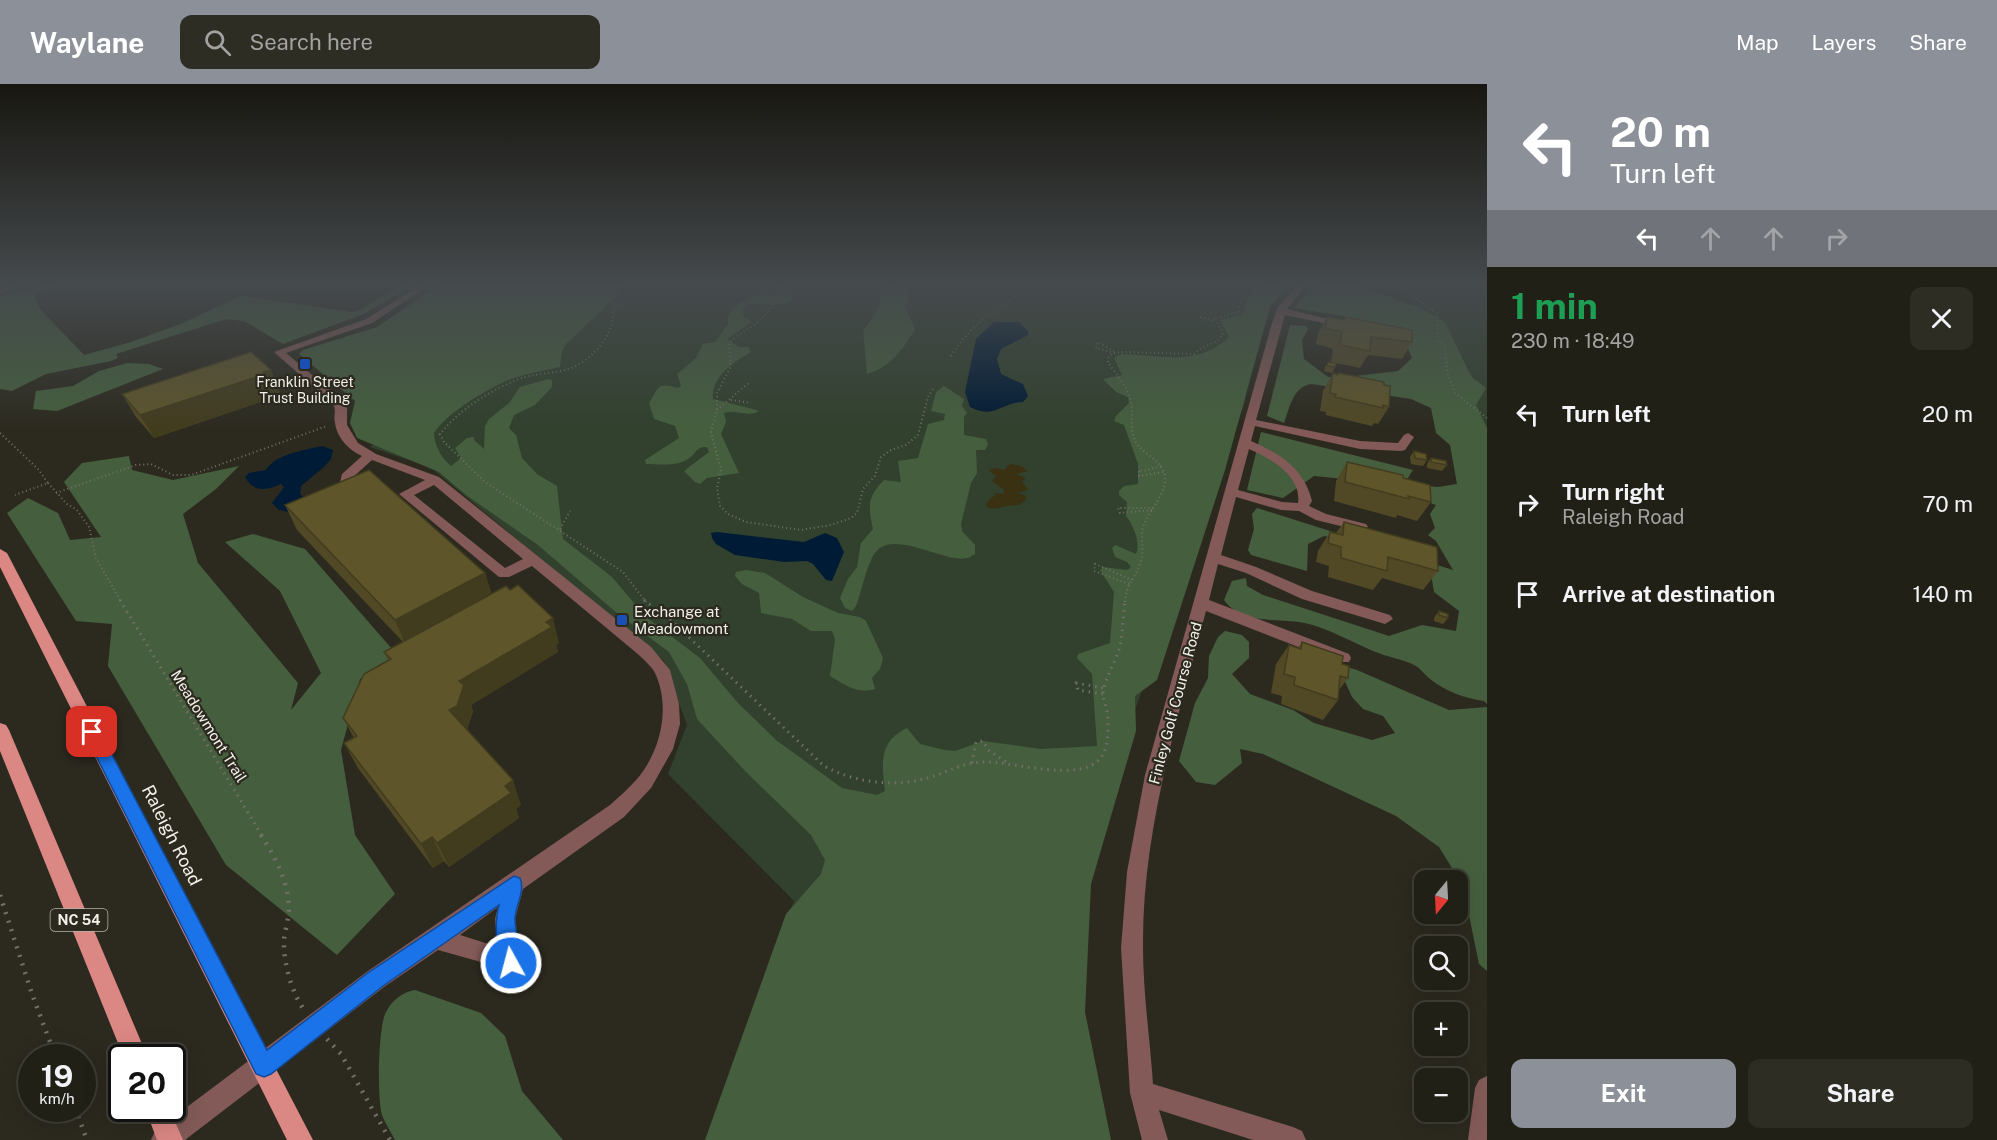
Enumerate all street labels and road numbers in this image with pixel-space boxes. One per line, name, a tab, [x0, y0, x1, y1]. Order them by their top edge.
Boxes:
street label: Finley Golf Course Road	[1145, 620, 1205, 786]
street label: Meadowmont Trail	[168, 667, 250, 785]
street label: Raleigh Road	[138, 781, 206, 889]
road number: NC 54	[50, 909, 107, 931]

